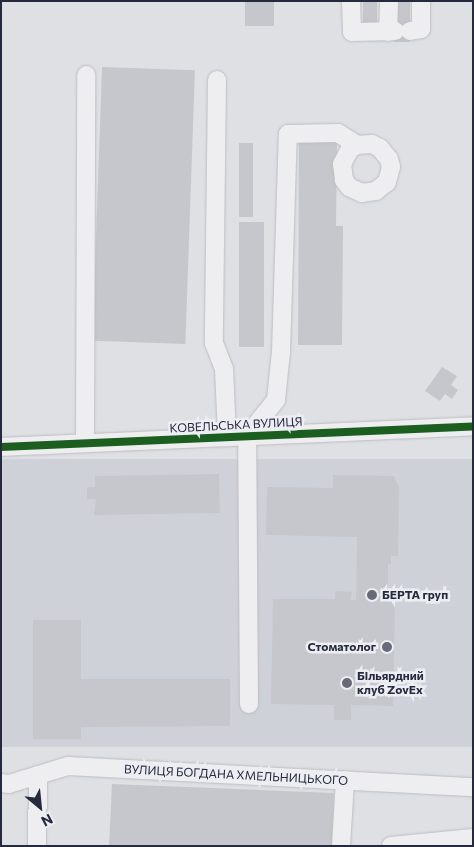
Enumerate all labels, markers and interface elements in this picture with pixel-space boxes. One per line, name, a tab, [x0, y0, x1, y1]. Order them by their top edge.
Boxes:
street label: КОВЕЛЬСЬКА ВУЛИЦЯ	[169, 414, 303, 436]
place label: БЕРТА груп	[382, 588, 448, 602]
marker: БЕРТА груп	[366, 589, 378, 601]
place label: Стоматолог	[308, 640, 376, 654]
marker: Стоматолог	[380, 640, 394, 654]
place label: Більярдний клуб ZovEx	[357, 669, 424, 697]
marker: Більярдний клуб ZovEx	[341, 677, 353, 689]
street label: ВУЛИЦЯ БОГДАНА ХМЕЛЬНИЦЬКОГО	[124, 762, 348, 788]
north arrow	[15, 782, 65, 832]
text: N	[39, 811, 56, 831]

